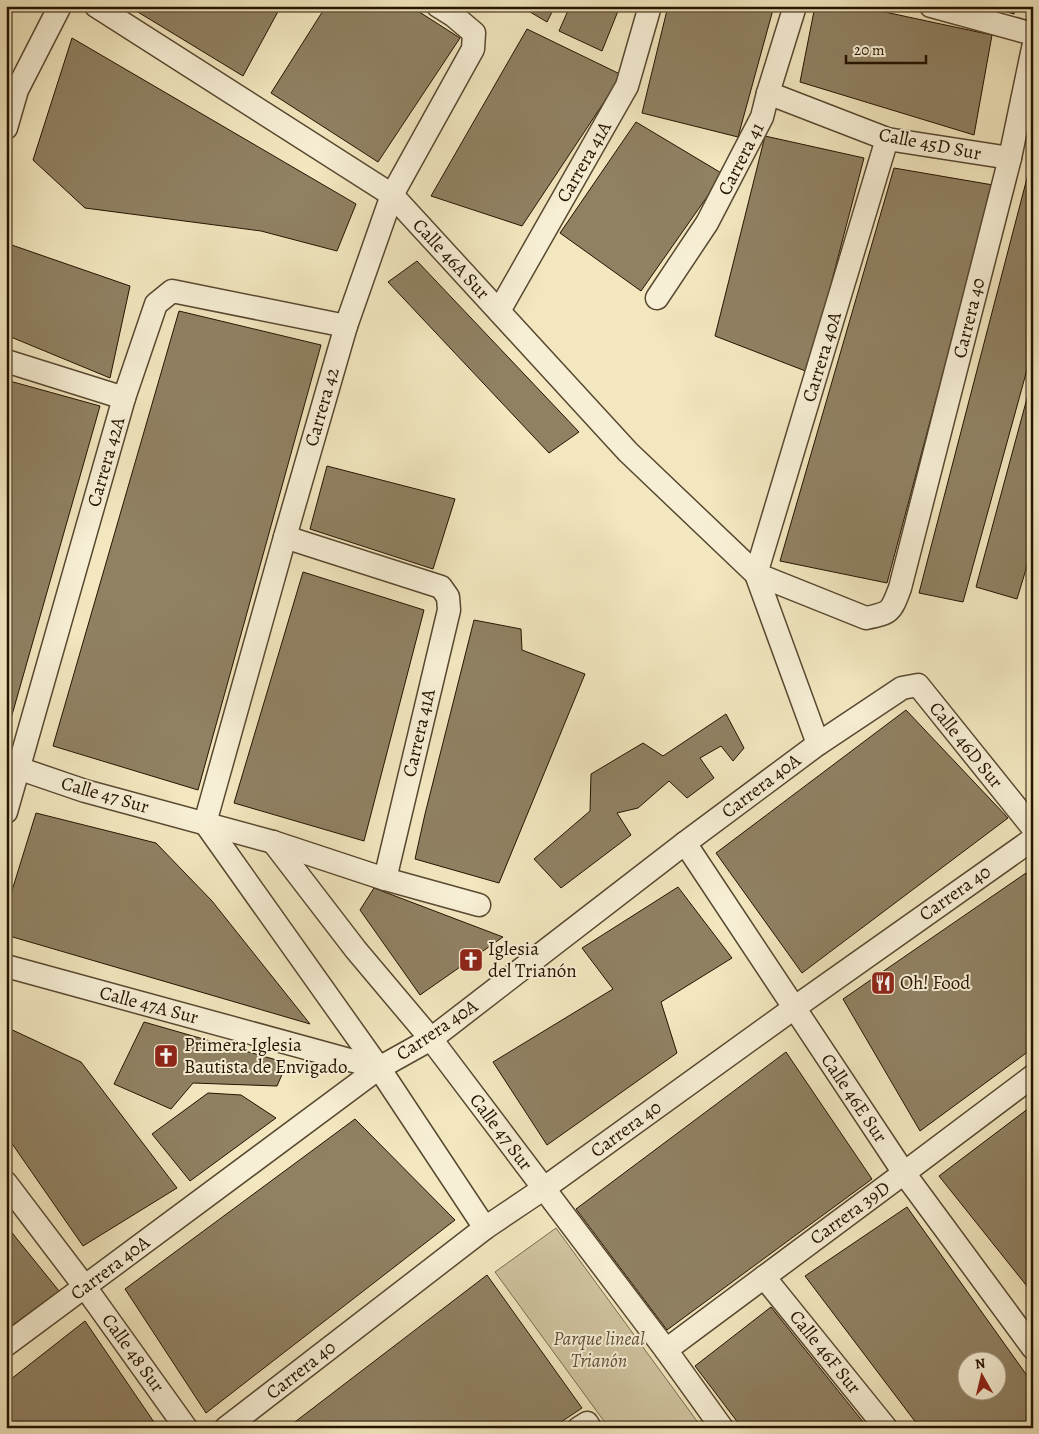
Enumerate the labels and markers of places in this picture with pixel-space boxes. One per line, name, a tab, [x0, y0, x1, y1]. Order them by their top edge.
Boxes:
place label: Iglesia del Trianón	[488, 936, 577, 984]
church icon: Iglesia del Trianón	[458, 947, 484, 973]
restaurant icon: Oh! Food	[870, 970, 896, 996]
place label: Oh! Food	[900, 970, 971, 996]
place label: Primera Iglesia Bautista de Envigado	[184, 1032, 347, 1080]
church icon: Primera Iglesia Bautista de Envigado	[153, 1043, 179, 1069]

